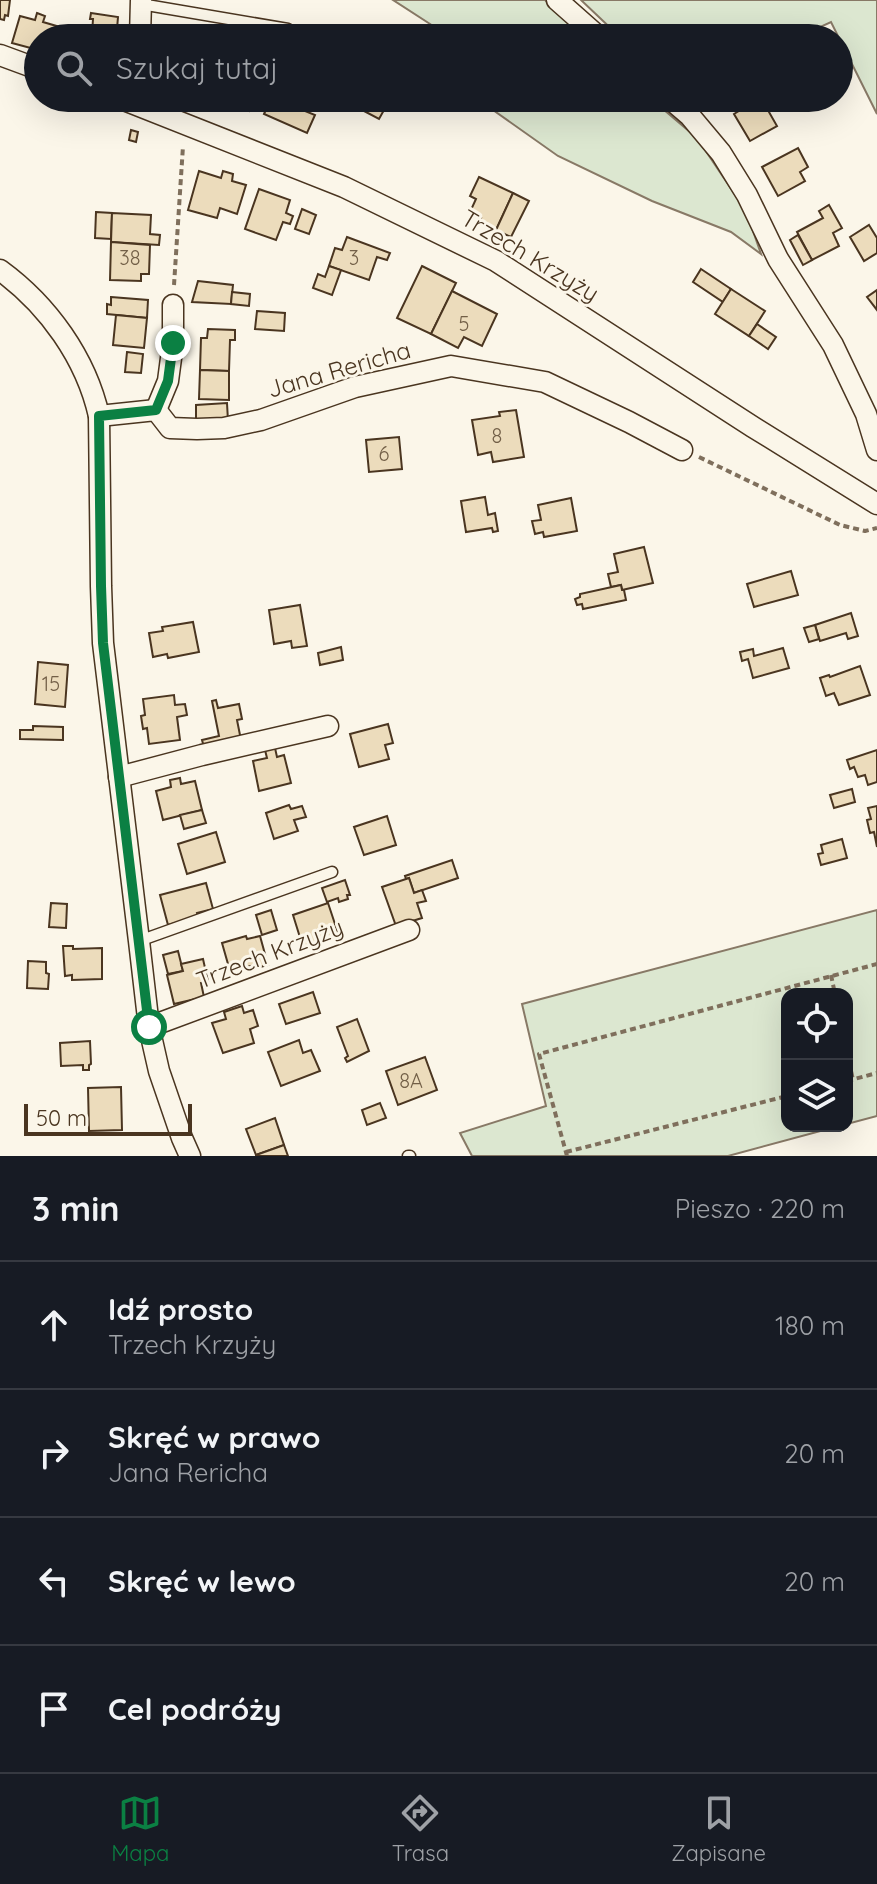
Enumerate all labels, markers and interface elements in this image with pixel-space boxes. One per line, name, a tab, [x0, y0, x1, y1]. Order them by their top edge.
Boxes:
search box	[24, 24, 853, 112]
icon: search	[52, 46, 96, 90]
text: Szukaj tutaj	[116, 49, 278, 87]
street label: Trzech Krzyży	[456, 202, 605, 308]
house number: 38	[119, 245, 141, 270]
house number: 3	[349, 245, 359, 270]
house number: 5	[459, 311, 469, 336]
route end	[155, 325, 191, 361]
street label: Jana Rericha	[264, 334, 414, 404]
house number: 8	[492, 423, 502, 448]
house number: 6	[379, 441, 390, 466]
house number: 15	[42, 671, 60, 696]
street label: Trzech Krzyży	[192, 911, 347, 995]
map controls	[781, 988, 853, 1132]
button: locate	[781, 988, 853, 1060]
route start	[131, 1009, 167, 1045]
button: layers	[781, 1060, 853, 1132]
house number: 8A	[399, 1068, 423, 1093]
scale bar	[24, 1100, 192, 1136]
text: 50 m	[36, 1104, 87, 1132]
text: 3 min	[32, 1187, 119, 1230]
text: Pieszo · 220 m	[675, 1192, 845, 1225]
text: Idź prosto	[108, 1290, 253, 1328]
icon: ahead	[32, 1303, 76, 1347]
text: 180 m	[775, 1309, 845, 1342]
text: Trzech Krzyży	[108, 1328, 276, 1361]
text: Skręć w prawo	[108, 1418, 320, 1456]
icon: right	[32, 1431, 76, 1475]
text: 20 m	[784, 1437, 845, 1470]
text: Jana Rericha	[108, 1456, 268, 1489]
icon: left	[32, 1559, 76, 1603]
text: Skręć w lewo	[108, 1562, 296, 1600]
text: 20 m	[784, 1565, 845, 1598]
icon: arrive	[32, 1687, 76, 1731]
text: Cel podróży	[108, 1690, 281, 1728]
tab: Mapa	[111, 1791, 169, 1867]
tab: Trasa	[392, 1791, 449, 1867]
tab: Zapisane	[671, 1791, 766, 1867]

